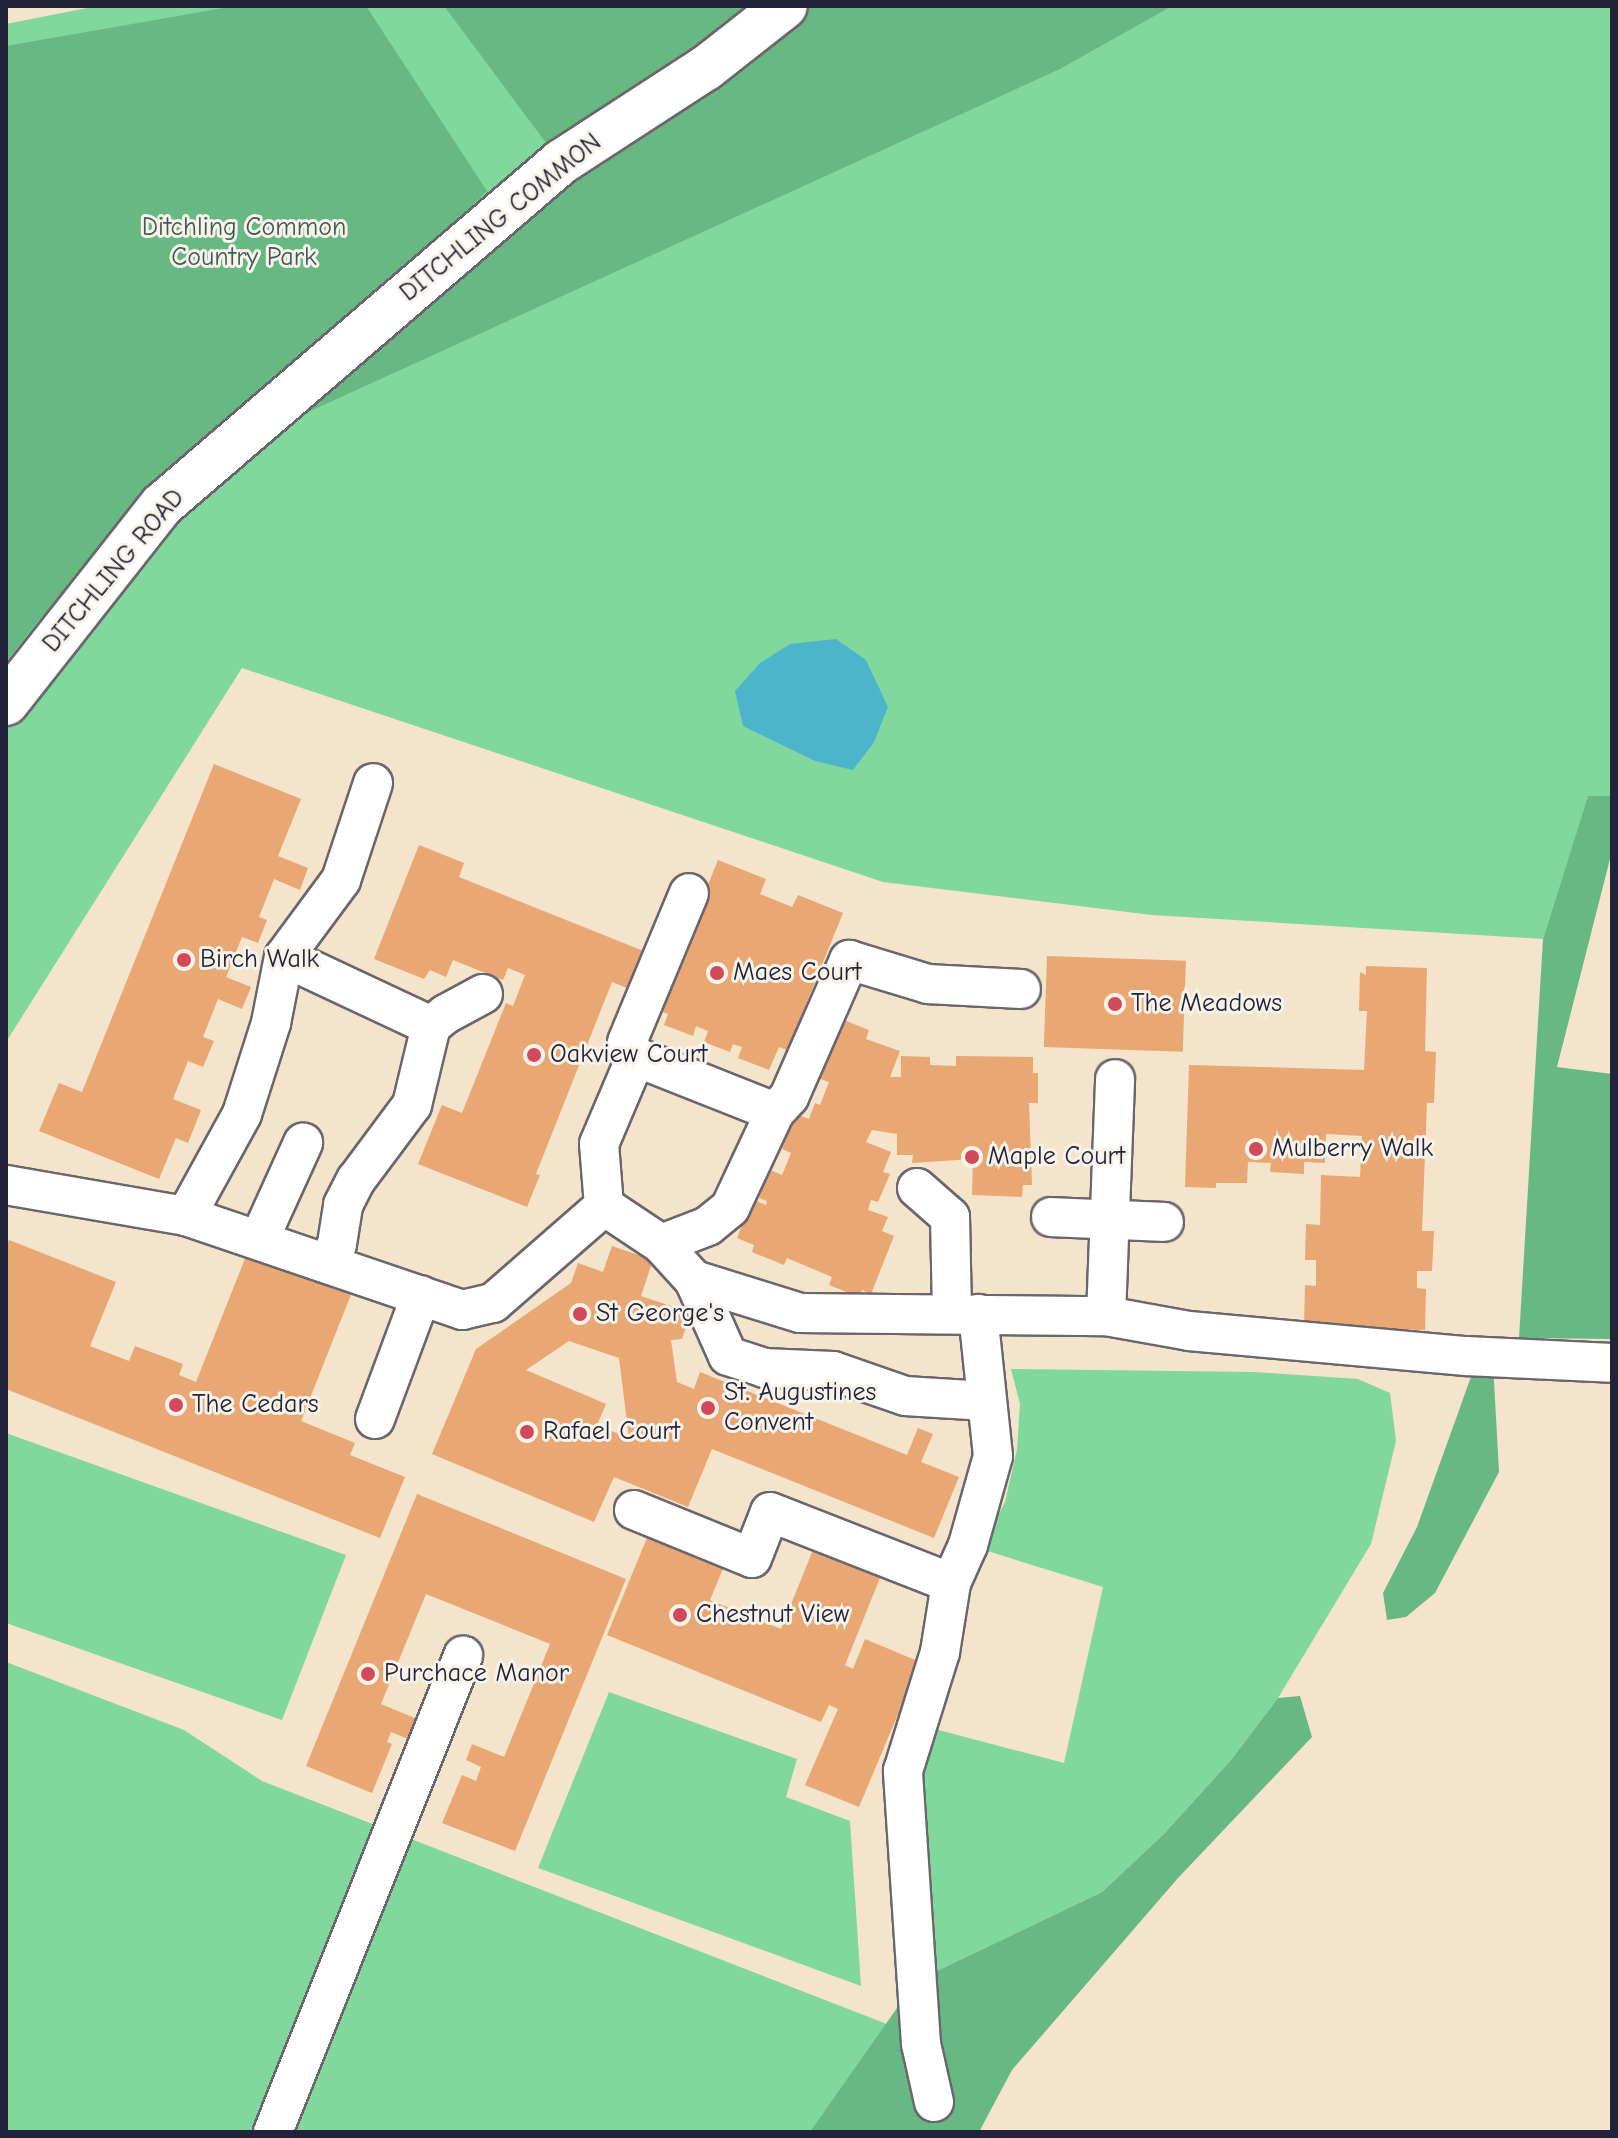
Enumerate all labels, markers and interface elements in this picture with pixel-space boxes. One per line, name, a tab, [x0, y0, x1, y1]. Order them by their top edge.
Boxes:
street label: DITCHLING COMMON	[394, 127, 608, 309]
park label: Ditchling Common Country Park	[142, 212, 346, 274]
street label: DITCHLING ROAD	[37, 483, 191, 659]
place label: Birch Walk	[200, 944, 319, 976]
marker: Birch Walk	[175, 951, 193, 969]
place label: Maes Court	[733, 957, 861, 989]
marker: Maes Court	[708, 964, 726, 982]
place label: The Meadows	[1131, 988, 1282, 1020]
marker: The Meadows	[1106, 995, 1124, 1013]
place label: Oakview Court	[550, 1039, 708, 1071]
marker: Oakview Court	[525, 1046, 543, 1064]
place label: Mulberry Walk	[1272, 1133, 1433, 1165]
marker: Mulberry Walk	[1247, 1140, 1265, 1158]
place label: Maple Court	[988, 1141, 1125, 1173]
marker: Maple Court	[963, 1148, 981, 1166]
place label: St George's	[596, 1298, 724, 1330]
marker: St George's	[571, 1305, 589, 1323]
place label: St. Augustines Convent	[724, 1377, 876, 1438]
place label: The Cedars	[192, 1389, 319, 1421]
marker: The Cedars	[167, 1396, 185, 1414]
marker: St. Augustines Convent	[699, 1399, 717, 1417]
place label: Rafael Court	[543, 1416, 680, 1448]
marker: Rafael Court	[518, 1423, 536, 1441]
place label: Chestnut View	[696, 1599, 849, 1631]
marker: Chestnut View	[671, 1606, 689, 1624]
place label: Purchace Manor	[384, 1658, 569, 1690]
marker: Purchace Manor	[359, 1665, 377, 1683]

